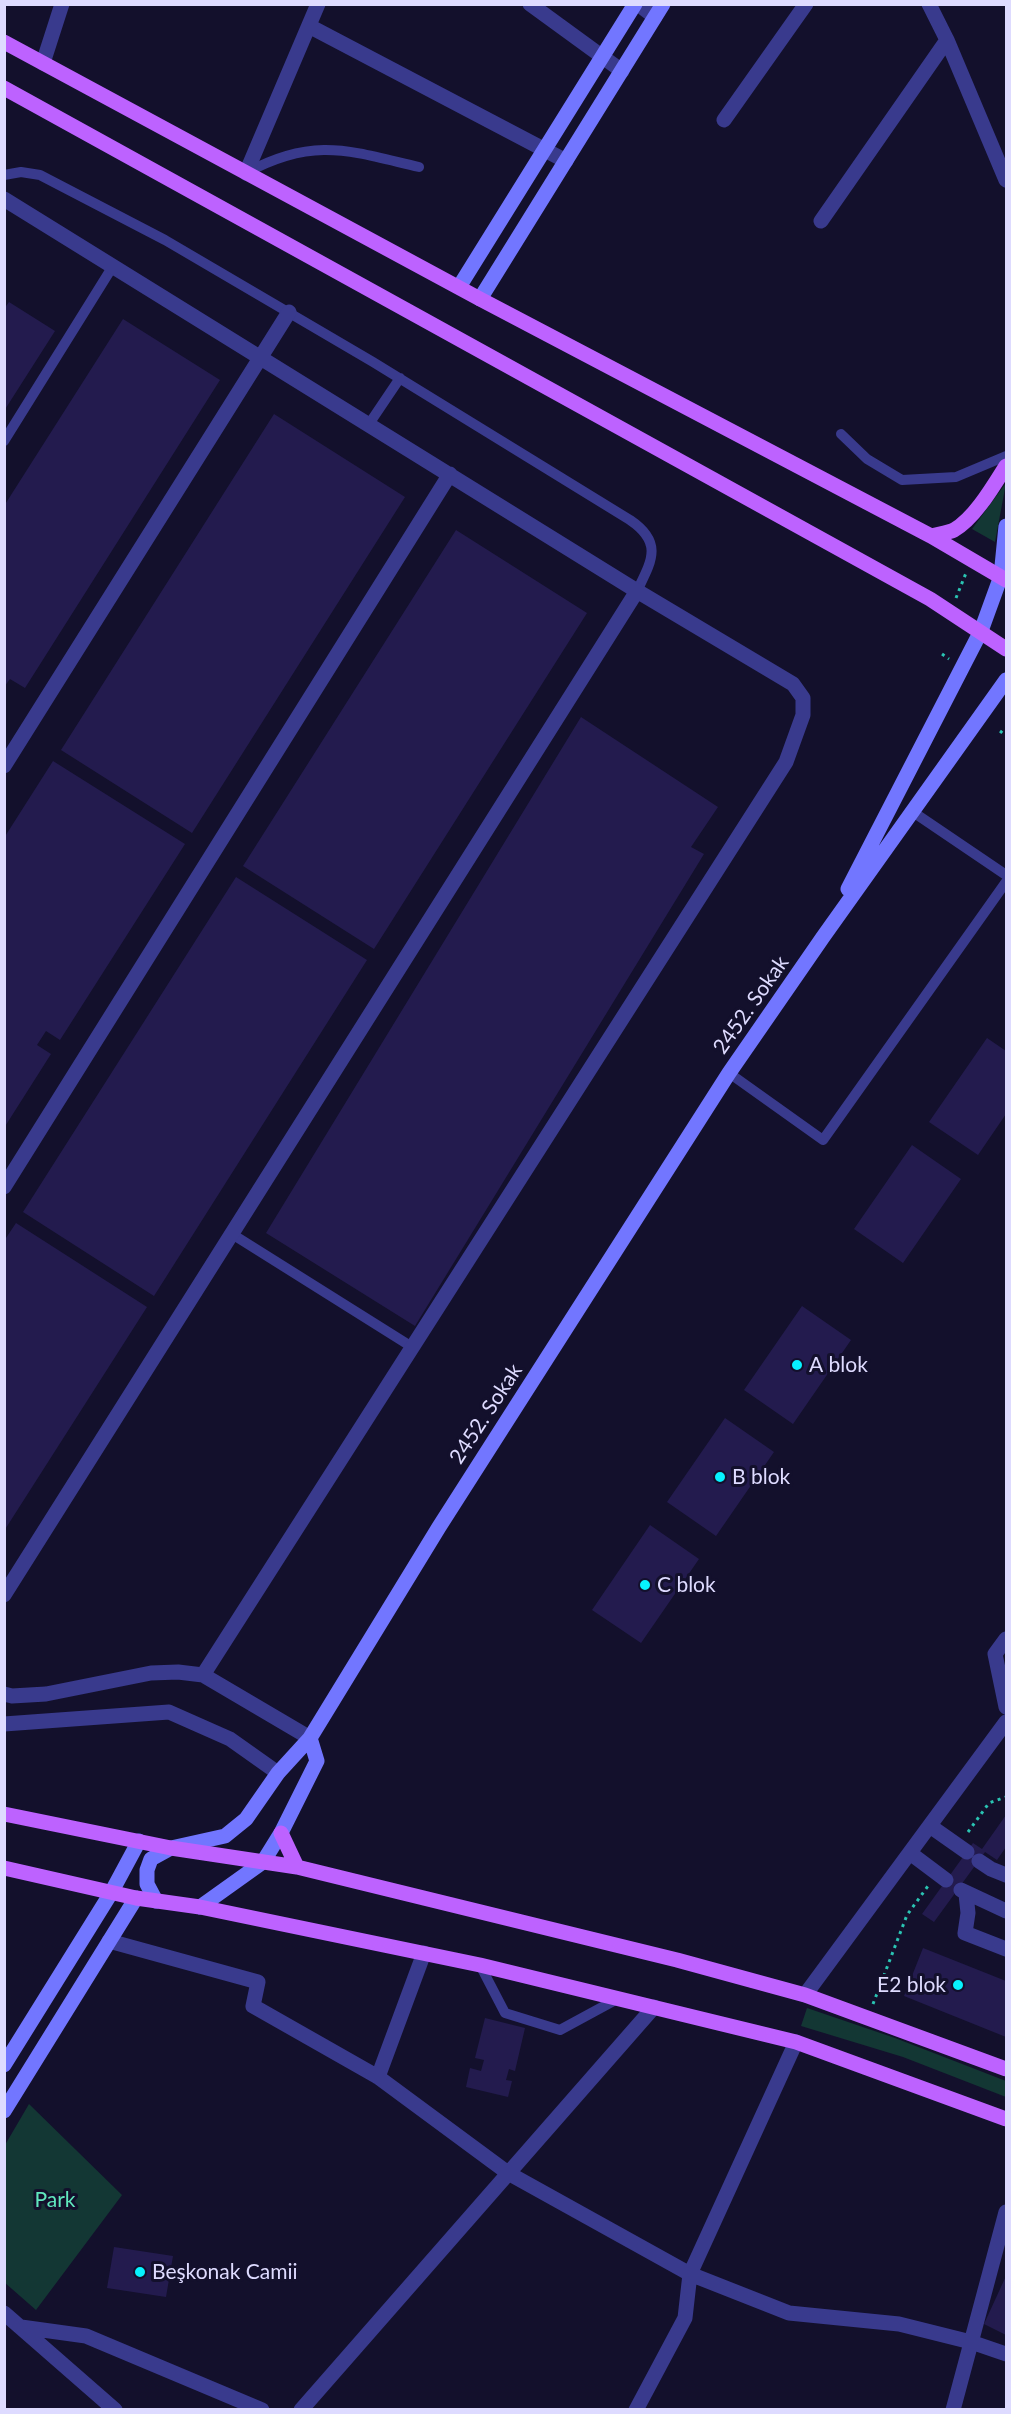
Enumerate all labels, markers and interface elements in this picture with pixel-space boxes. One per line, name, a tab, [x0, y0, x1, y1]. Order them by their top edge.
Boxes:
street label: 2452. Sokak	[708, 951, 794, 1059]
place label: A blok	[809, 1352, 868, 1378]
marker: A blok	[790, 1358, 804, 1372]
street label: 2452. Sokak	[444, 1359, 528, 1469]
place label: B blok	[732, 1464, 790, 1490]
marker: B blok	[713, 1470, 727, 1484]
place label: C blok	[657, 1572, 716, 1598]
marker: C blok	[638, 1578, 652, 1592]
place label: E2 blok	[877, 1972, 946, 1998]
marker: E2 blok	[951, 1978, 965, 1992]
park label: Park	[34, 2187, 76, 2213]
place label: Beşkonak Camii	[152, 2259, 298, 2285]
marker: Beşkonak Camii	[133, 2265, 147, 2279]

